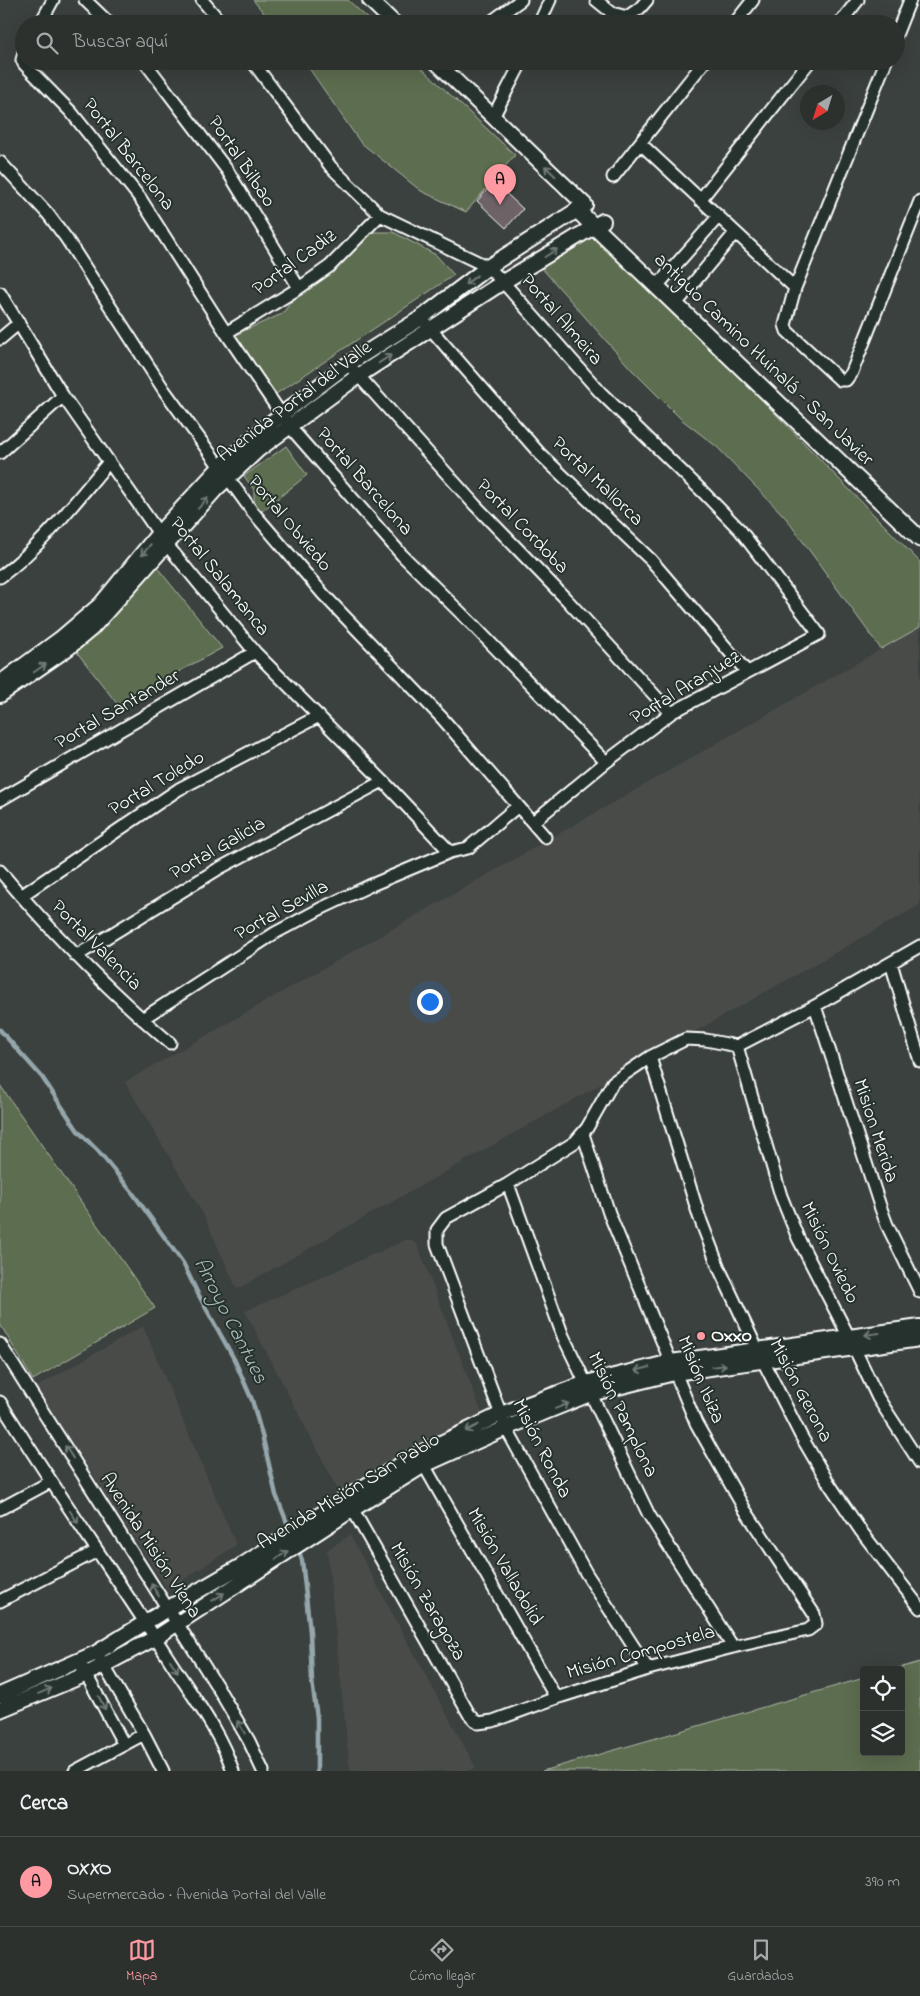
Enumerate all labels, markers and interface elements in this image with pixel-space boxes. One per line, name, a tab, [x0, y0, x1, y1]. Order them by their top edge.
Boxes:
search box	[15, 15, 905, 70]
icon: search	[33, 29, 61, 57]
text: Buscar aquí	[73, 29, 168, 56]
north arrow	[800, 85, 845, 130]
street label: Portal Barcelona	[75, 93, 181, 217]
street label: Portal Bilbao	[200, 110, 282, 214]
pin: A	[484, 164, 516, 205]
one-way arrow	[544, 166, 556, 178]
street label: Portal Cadiz	[247, 222, 344, 303]
street label: antiguo Camino Huinalá - San Javier	[646, 247, 880, 475]
one-way arrow	[544, 248, 558, 258]
street label: Portal Almeira	[513, 268, 609, 372]
one-way arrow	[465, 274, 478, 285]
street label: Avenida Portal del Valle	[211, 334, 379, 470]
one-way arrow	[377, 354, 391, 364]
street label: Portal Barcelona	[309, 421, 419, 543]
street label: Portal Mallorca	[544, 430, 650, 534]
street label: Portal Obviedo	[240, 469, 338, 579]
street label: Portal Cordoba	[469, 473, 575, 581]
one-way arrow	[197, 497, 209, 510]
street label: Portal Salamanca	[162, 511, 276, 643]
one-way arrow	[140, 543, 151, 556]
street label: Portal Aranjuez	[625, 643, 747, 733]
street label: Portal Santander	[50, 662, 187, 758]
one-way arrow	[33, 663, 47, 673]
street label: Portal Toledo	[104, 744, 210, 824]
street label: Portal Galicia	[165, 810, 271, 888]
street label: Portal Sevilla	[230, 873, 334, 949]
street label: Portal Valencia	[44, 894, 148, 998]
your location	[417, 989, 443, 1015]
street label: Mision Merida	[845, 1075, 905, 1187]
street label: Misión Oviedo	[792, 1197, 866, 1309]
water label: Arroyo Cantues	[185, 1253, 275, 1389]
place label: Oxxo	[711, 1322, 752, 1351]
one-way arrow	[864, 1329, 880, 1339]
marker: Oxxo	[695, 1330, 707, 1342]
street label: Misión Ibiza	[669, 1332, 731, 1428]
street label: Misión Gerona	[761, 1334, 839, 1448]
street label: Misión Pamplona	[579, 1347, 665, 1483]
one-way arrow	[711, 1361, 727, 1371]
one-way arrow	[635, 1365, 651, 1374]
street label: Misión Ronda	[504, 1394, 578, 1504]
one-way arrow	[554, 1400, 569, 1410]
one-way arrow	[465, 1423, 480, 1433]
street label: Avenida Misión San Pablo	[252, 1426, 446, 1558]
one-way arrow	[63, 1446, 73, 1460]
street label: Avenida Misión Viena	[92, 1467, 208, 1625]
street label: Misión Valladolid	[459, 1503, 549, 1631]
one-way arrow	[69, 1509, 79, 1523]
street label: Misión Zaragoza	[380, 1537, 473, 1667]
one-way arrow	[275, 1550, 289, 1560]
one-way arrow	[150, 1583, 160, 1597]
one-way arrow	[211, 1592, 225, 1602]
street label: Misión Compostela	[563, 1618, 719, 1688]
one-way arrow	[169, 1659, 179, 1673]
map controls	[860, 1666, 905, 1756]
button: locate	[860, 1666, 905, 1711]
one-way arrow	[37, 1686, 52, 1695]
one-way arrow	[98, 1695, 107, 1710]
button: layers	[860, 1711, 905, 1756]
one-way arrow	[236, 1721, 246, 1735]
text: Cerca	[20, 1789, 68, 1819]
text: OXXO	[67, 1856, 112, 1883]
text: A	[31, 1870, 41, 1894]
text: 390 m	[865, 1870, 900, 1894]
text: Supermercado · Avenida Portal del Valle	[67, 1883, 326, 1907]
tab: Mapa	[126, 1936, 157, 1987]
tab: Cómo llegar	[410, 1936, 475, 1987]
tab: Guardados	[728, 1936, 794, 1987]

